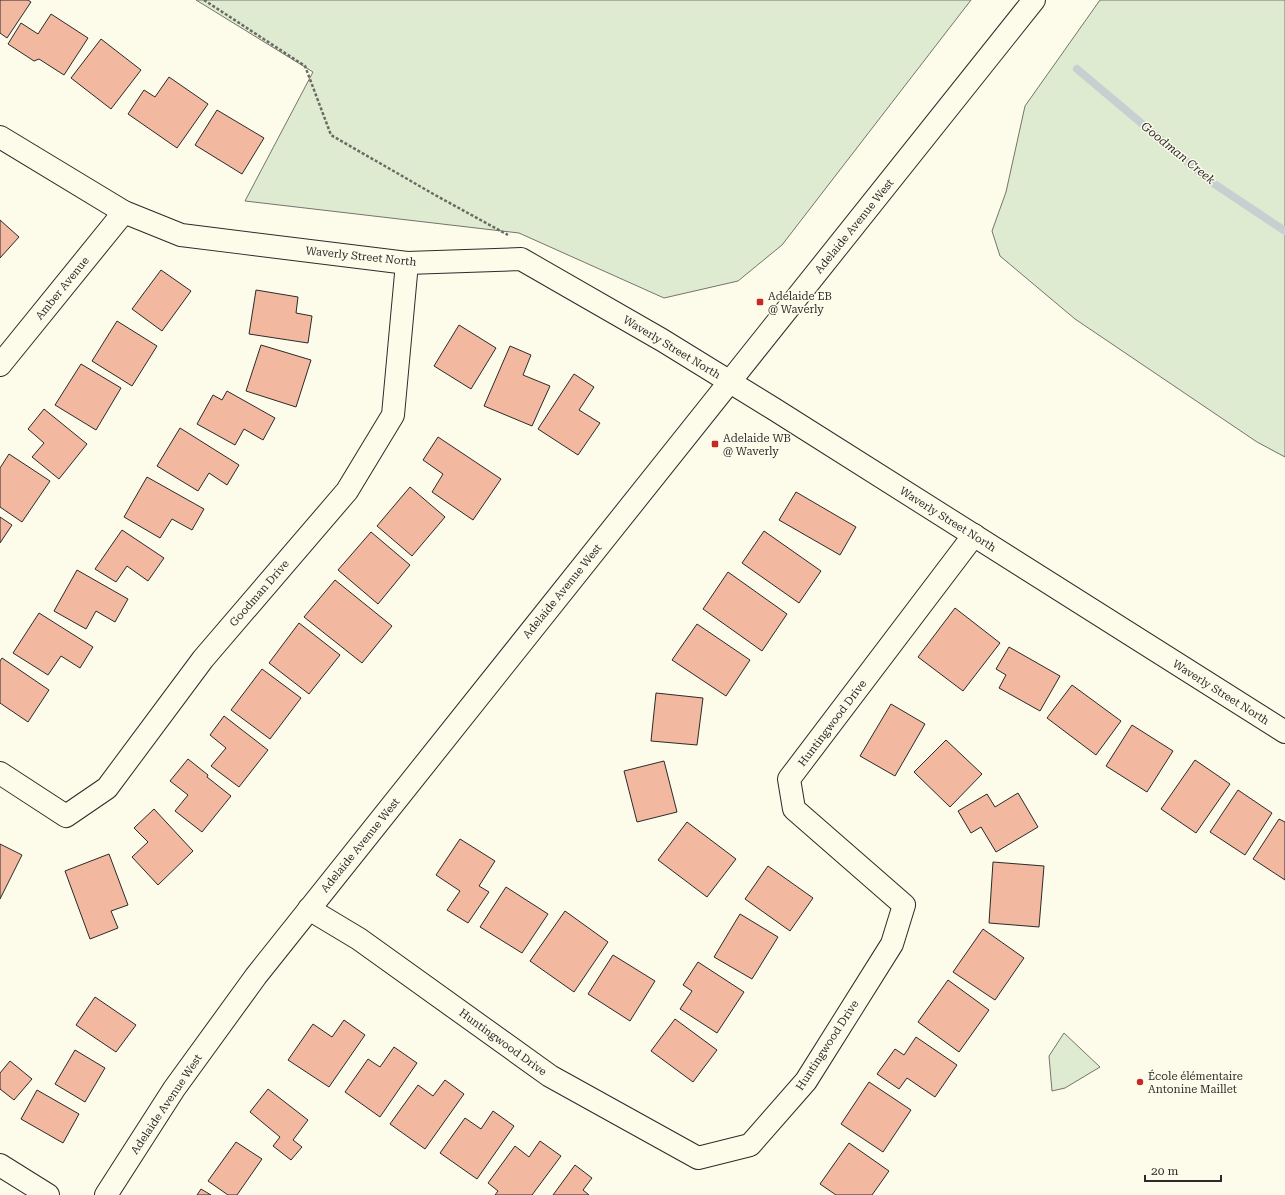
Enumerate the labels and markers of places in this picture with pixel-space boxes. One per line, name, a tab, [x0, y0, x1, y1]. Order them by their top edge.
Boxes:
place label: Adelaide EB @ Waverly	[768, 290, 832, 316]
marker: Adelaide EB @ Waverly	[755, 297, 765, 307]
place label: Adelaide WB @ Waverly	[723, 432, 791, 458]
marker: Adelaide WB @ Waverly	[710, 439, 720, 449]
place label: École élémentaire Antonine Maillet	[1148, 1069, 1243, 1096]
marker: École élémentaire Antonine Maillet	[1135, 1077, 1145, 1087]

